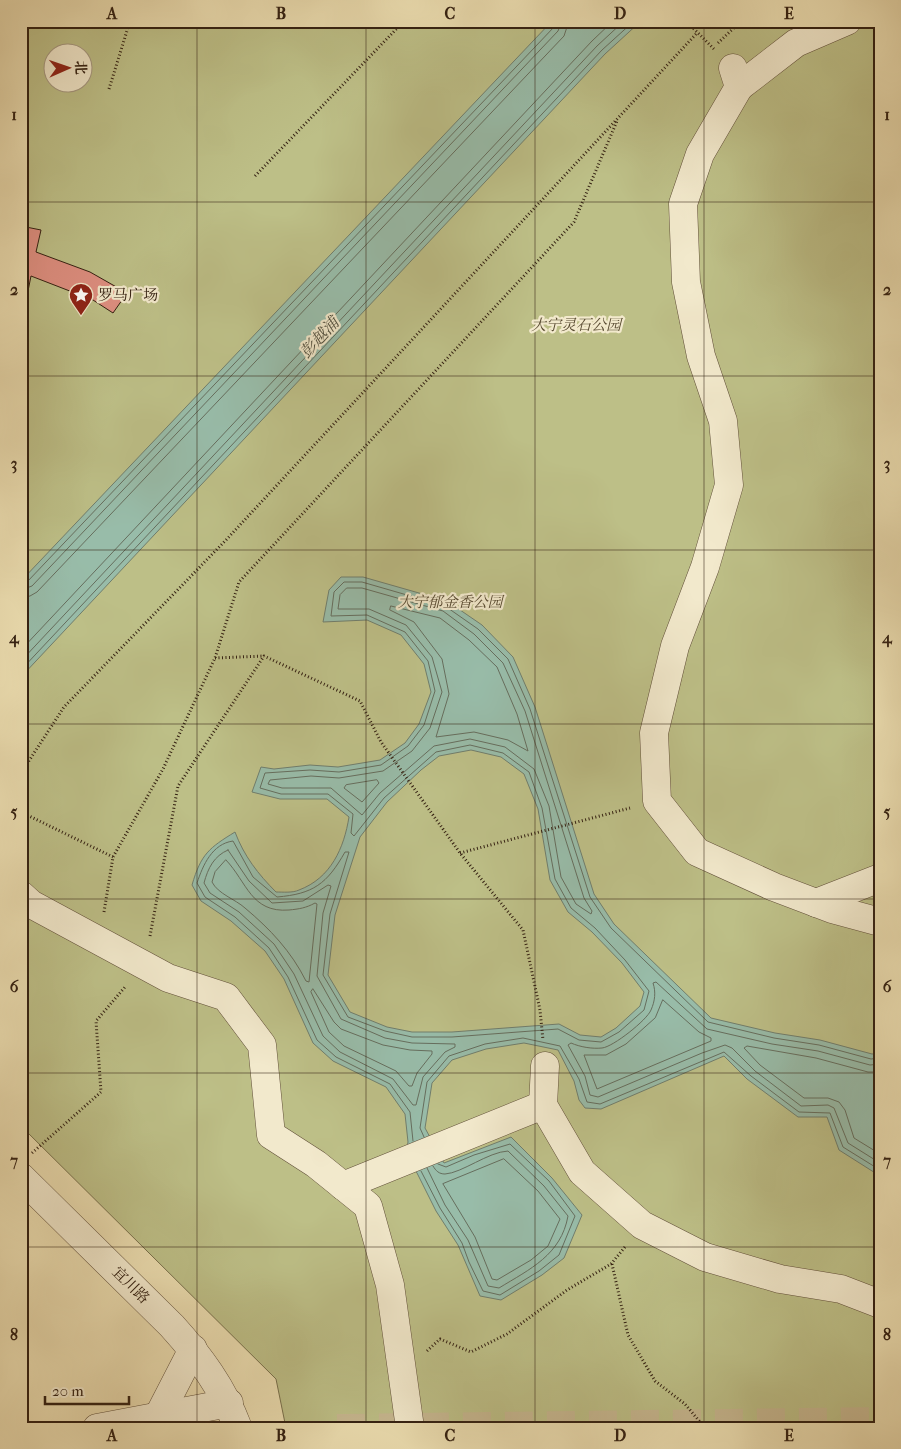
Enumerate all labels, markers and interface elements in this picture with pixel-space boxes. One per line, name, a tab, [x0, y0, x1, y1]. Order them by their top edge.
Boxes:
text: A	[106, 4, 118, 23]
text: B	[276, 4, 286, 23]
text: C	[445, 4, 456, 23]
text: D	[614, 4, 626, 23]
text: E	[784, 4, 794, 23]
north arrow	[42, 42, 92, 92]
text: 北	[72, 60, 89, 75]
text: 1	[11, 105, 17, 124]
text: 1	[884, 105, 890, 124]
text: 2	[10, 280, 18, 299]
text: 2	[883, 280, 891, 299]
place icon: 罗马广场	[68, 282, 94, 316]
place label: 罗马广场	[98, 286, 158, 304]
water label: 彭越浦	[296, 311, 345, 361]
park label: 大宁灵石公园	[531, 316, 623, 334]
text: 3	[11, 454, 17, 474]
text: 3	[884, 454, 890, 474]
park label: 大宁郁金香公园	[397, 593, 504, 611]
text: 4	[8, 628, 20, 648]
text: 4	[881, 628, 893, 648]
text: 5	[11, 802, 18, 821]
text: 5	[884, 802, 891, 821]
text: 6	[10, 977, 19, 996]
text: 6	[883, 977, 892, 996]
text: 7	[9, 1151, 18, 1170]
text: 7	[882, 1151, 891, 1170]
street label: 宜川路	[109, 1263, 153, 1307]
text: 8	[10, 1325, 18, 1344]
text: 8	[883, 1325, 891, 1344]
scale bar	[45, 1374, 129, 1406]
text: 20 m	[52, 1382, 84, 1400]
text: A	[106, 1426, 118, 1445]
text: B	[276, 1426, 286, 1445]
text: C	[445, 1426, 456, 1445]
text: D	[614, 1426, 626, 1445]
text: E	[784, 1426, 794, 1445]

